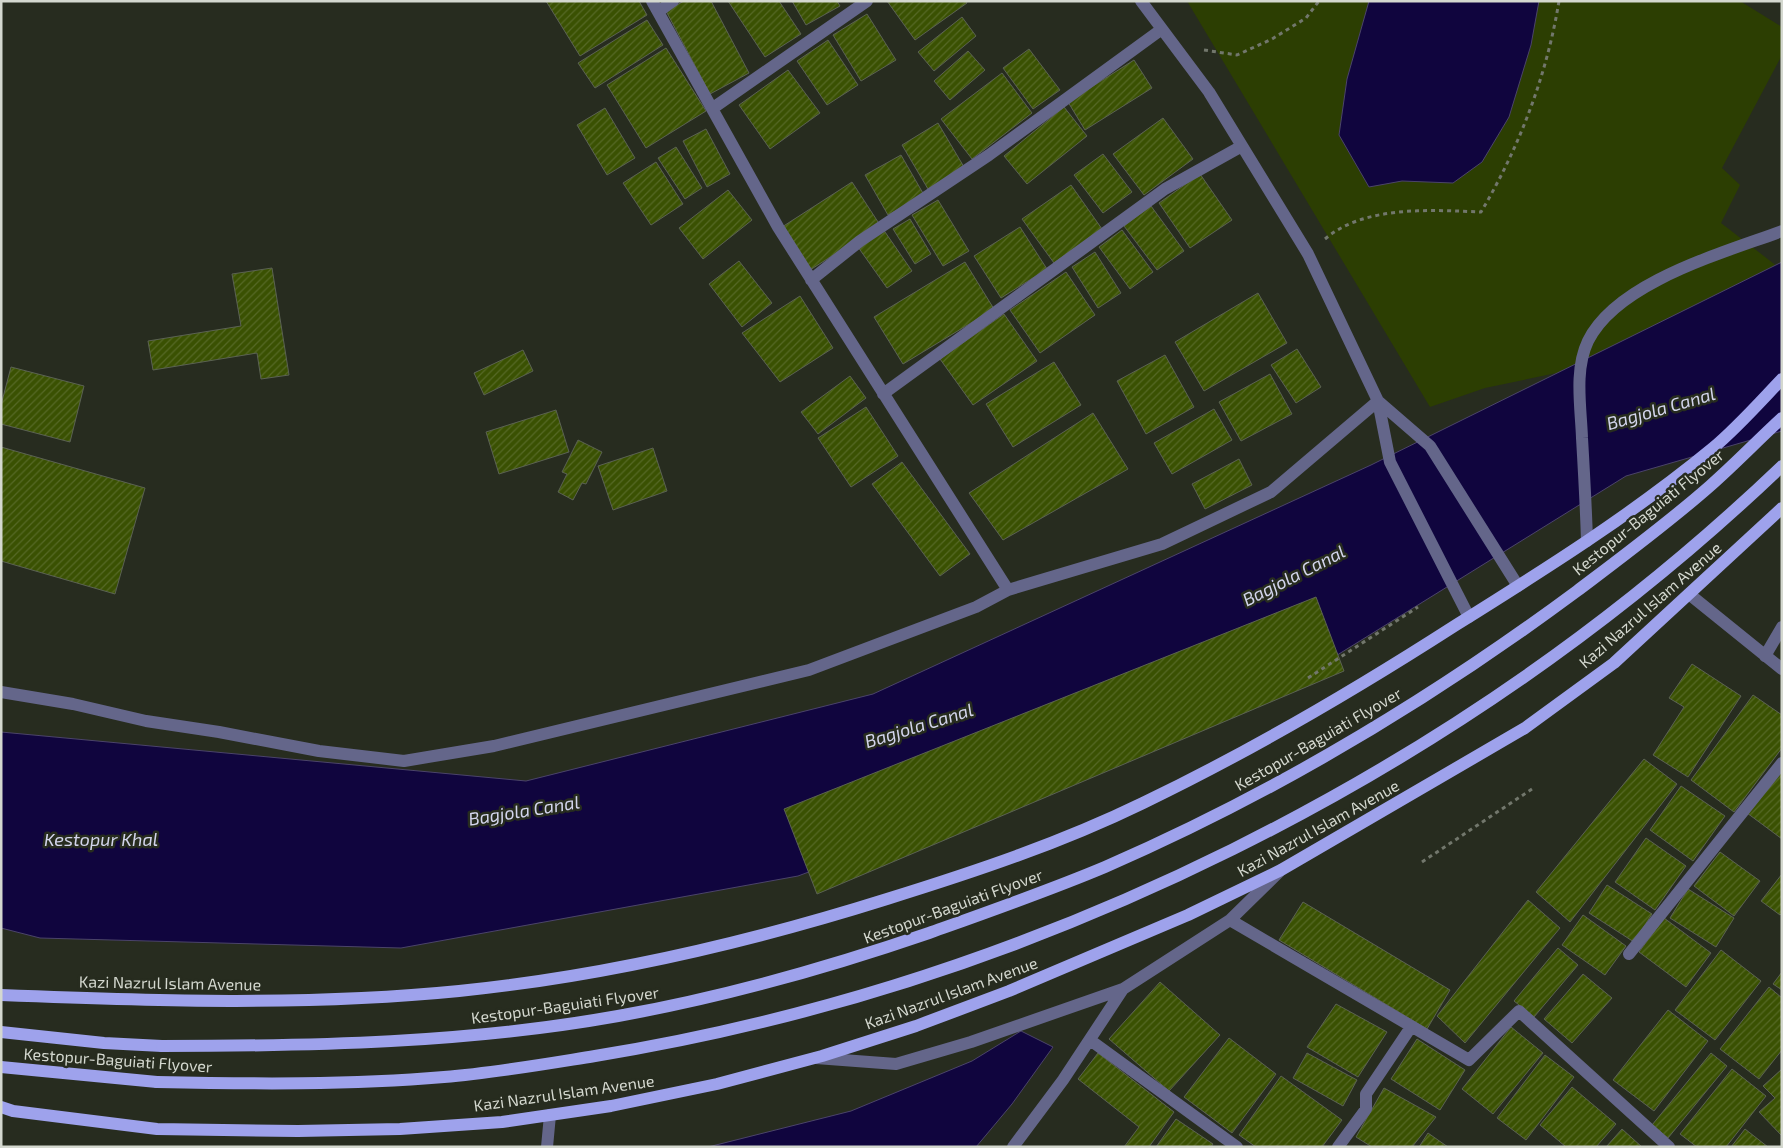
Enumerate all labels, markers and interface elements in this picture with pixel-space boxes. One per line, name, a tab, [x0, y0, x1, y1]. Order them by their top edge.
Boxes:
water label: Bagjola Canal	[1604, 382, 1718, 434]
street label: Kestopur-Baguiati Flyover	[1568, 444, 1728, 579]
street label: Kazi Nazrul Islam Avenue	[1575, 538, 1725, 672]
water label: Bagjola Canal	[1238, 540, 1349, 610]
street label: Kestopur-Baguiati Flyover	[1231, 683, 1405, 794]
water label: Bagjola Canal	[862, 698, 976, 752]
street label: Kazi Nazrul Islam Avenue	[1233, 775, 1402, 880]
water label: Bagjola Canal	[467, 790, 581, 830]
water label: Kestopur Khal	[44, 828, 158, 850]
street label: Kestopur-Baguiati Flyover	[861, 864, 1046, 947]
street label: Kazi Nazrul Islam Avenue	[862, 952, 1040, 1033]
street label: Kazi Nazrul Islam Avenue	[79, 971, 261, 994]
street label: Kestopur-Baguiati Flyover	[470, 982, 661, 1027]
street label: Kestopur-Baguiati Flyover	[23, 1043, 214, 1076]
street label: Kazi Nazrul Islam Avenue	[472, 1070, 656, 1115]

